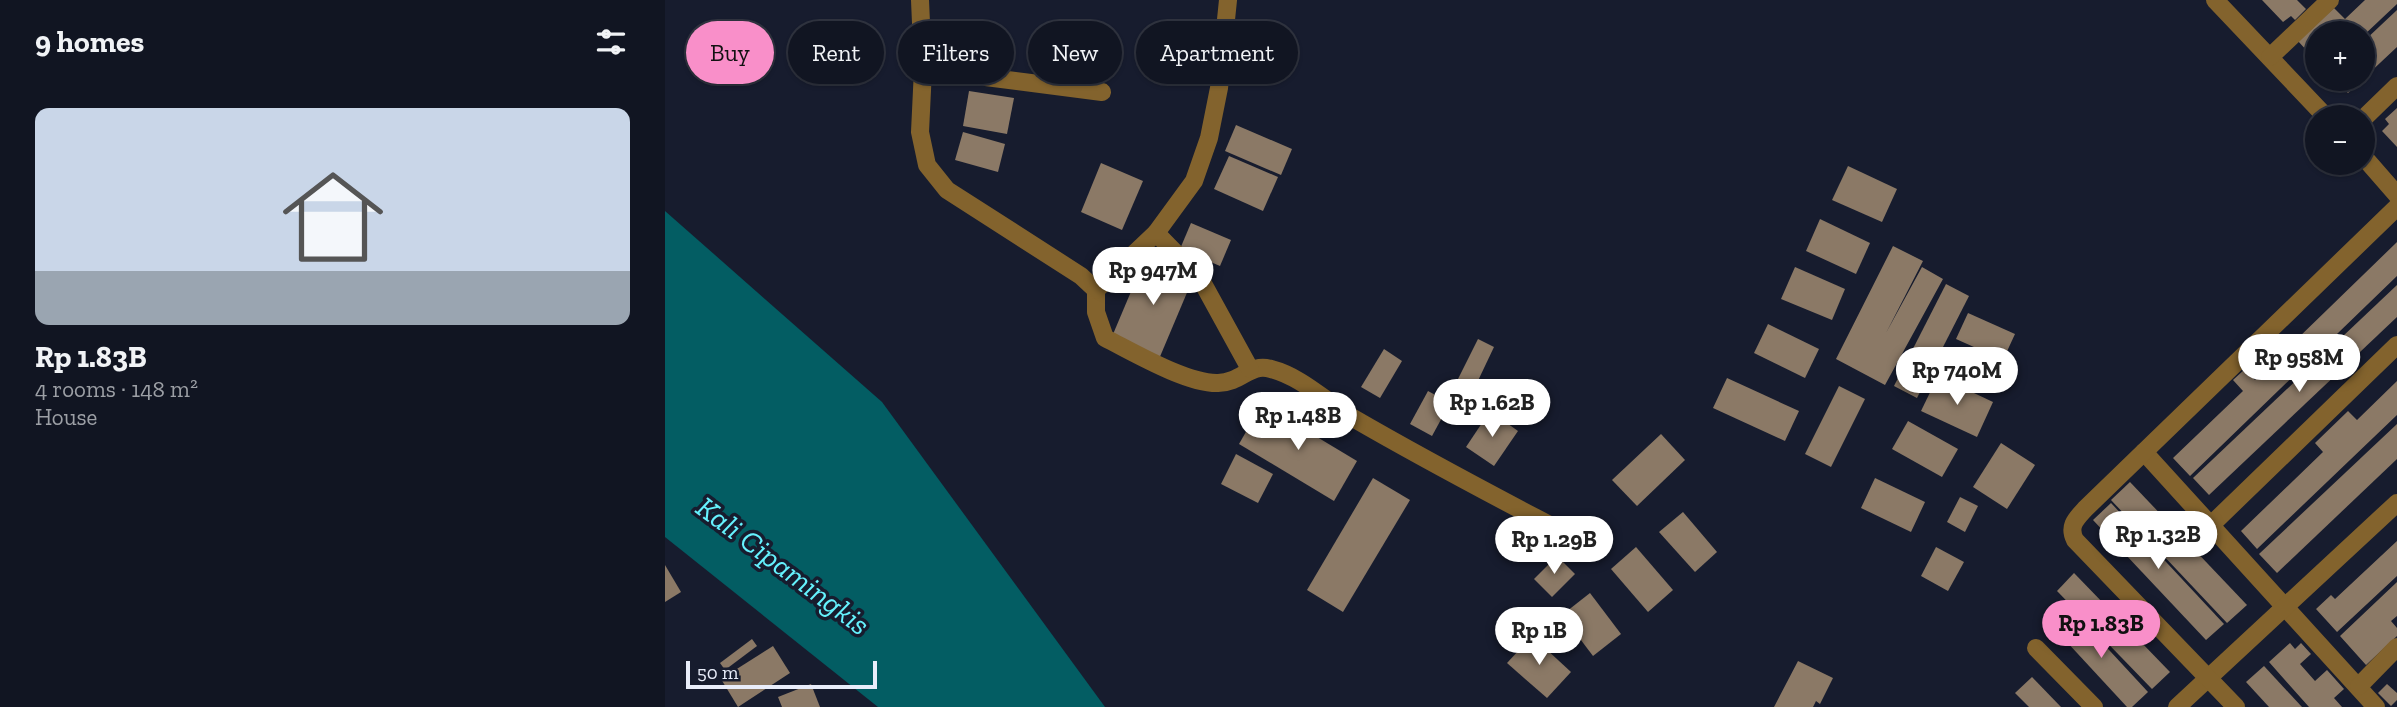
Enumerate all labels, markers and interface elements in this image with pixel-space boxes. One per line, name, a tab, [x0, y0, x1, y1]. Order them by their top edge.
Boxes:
chip: Buy	[686, 21, 774, 84]
chip: Rent	[788, 21, 884, 84]
chip: Filters	[898, 21, 1014, 84]
chip: New	[1028, 21, 1122, 84]
chip: Apartment	[1136, 21, 1298, 84]
map controls	[2305, 21, 2375, 175]
button: +	[2305, 21, 2375, 91]
icon: filters	[592, 23, 630, 61]
text: 9 homes	[35, 24, 144, 60]
button: −	[2305, 105, 2375, 175]
icon: home	[270, 154, 396, 280]
pin: Rp 947M	[1088, 247, 1218, 307]
text: Rp 947M	[1108, 256, 1198, 284]
pin: Rp 958M	[2234, 334, 2364, 394]
text: Rp 1.83B	[35, 339, 147, 375]
text: Rp 958M	[2254, 343, 2344, 371]
pin: Rp 740M	[1892, 348, 2022, 407]
text: Rp 740M	[1912, 356, 2002, 384]
text: 4 rooms · 148 m²	[35, 375, 198, 403]
pin: Rp 1.62B	[1420, 380, 1564, 439]
text: Rp 1.62B	[1449, 388, 1535, 416]
pin: Rp 1.48B	[1226, 392, 1370, 452]
text: Rp 1.48B	[1255, 401, 1341, 429]
text: House	[35, 403, 97, 431]
water label: Kali Cipamingkis	[689, 489, 877, 643]
pin: Rp 1.32B	[2086, 512, 2230, 571]
pin: Rp 1.29B	[1482, 516, 1626, 576]
text: Rp 1.32B	[2115, 520, 2201, 548]
text: Rp 1.29B	[1511, 525, 1597, 553]
pin: Rp 1.83B	[2029, 600, 2173, 660]
pin: Rp 1B	[1490, 608, 1588, 667]
text: Rp 1.83B	[2058, 609, 2144, 637]
text: Rp 1B	[1511, 616, 1567, 644]
scale bar	[686, 658, 877, 690]
text: 50 m	[697, 661, 738, 684]

